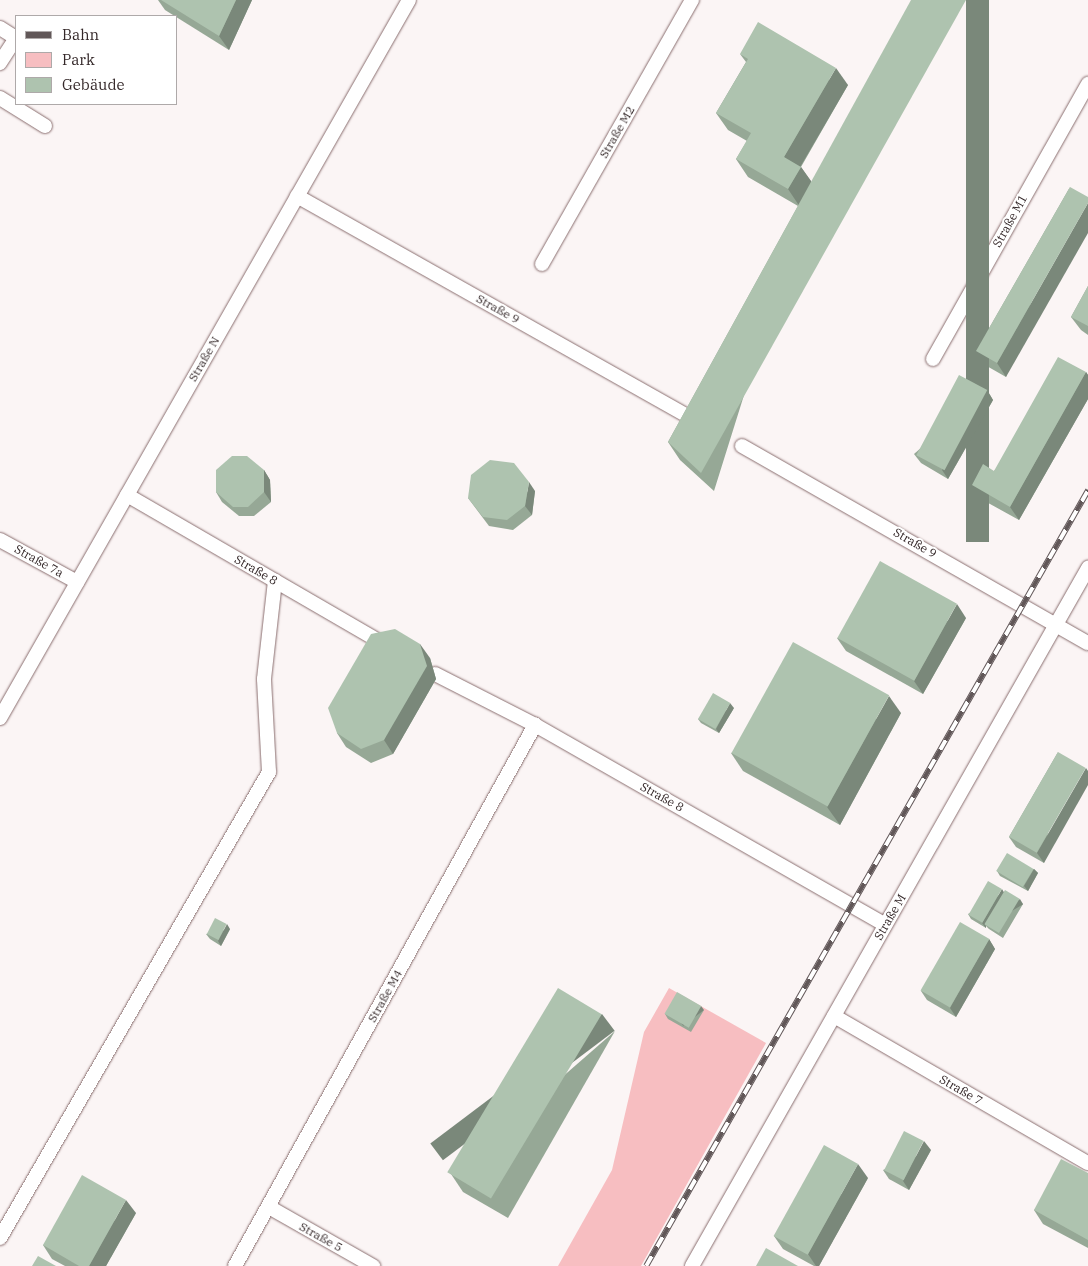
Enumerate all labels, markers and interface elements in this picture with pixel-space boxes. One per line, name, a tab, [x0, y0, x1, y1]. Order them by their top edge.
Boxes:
legend	[15, 15, 178, 105]
text: Bahn	[62, 25, 99, 44]
text: Park	[62, 50, 95, 69]
text: Gebäude	[62, 75, 125, 94]
street label: Straße M2	[596, 103, 638, 161]
street label: Straße M1	[990, 192, 1030, 250]
street label: Straße 9	[474, 291, 522, 327]
street label: Straße N	[185, 334, 223, 384]
street label: Straße 9	[891, 525, 939, 561]
street label: Straße 7a	[12, 542, 66, 580]
street label: Straße 8	[232, 552, 280, 588]
street label: Straße 8	[638, 779, 686, 815]
street label: Straße M	[871, 892, 909, 942]
street label: Straße M4	[365, 967, 405, 1025]
street label: Straße 7	[937, 1072, 985, 1108]
street label: Straße 5	[297, 1219, 345, 1255]

